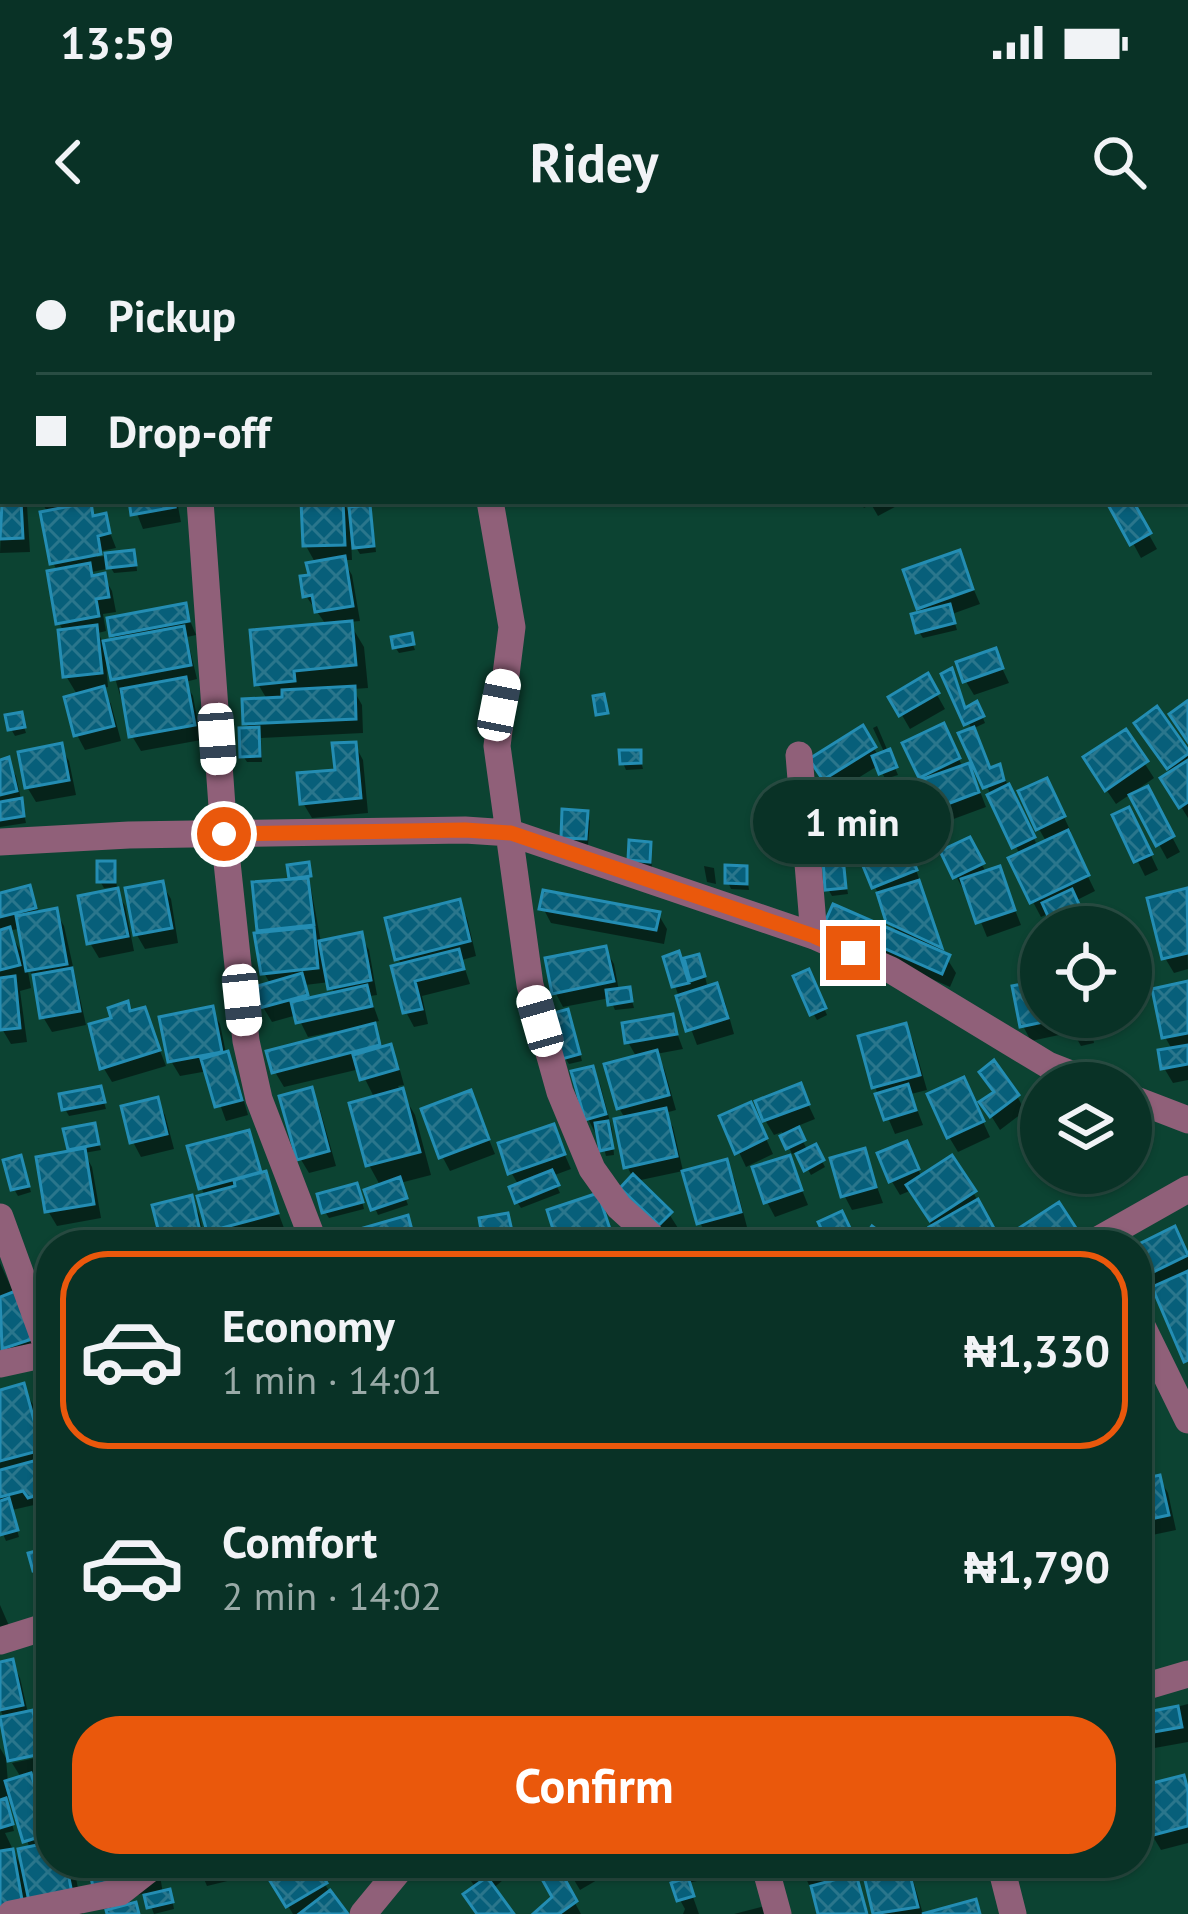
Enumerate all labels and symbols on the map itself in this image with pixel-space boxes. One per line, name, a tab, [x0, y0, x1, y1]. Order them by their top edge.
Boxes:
car	[474, 666, 524, 744]
car	[197, 702, 237, 776]
callout: 1 min	[754, 779, 952, 863]
route start	[197, 807, 251, 861]
route end	[826, 926, 880, 980]
car	[220, 962, 264, 1038]
car	[513, 981, 567, 1061]

